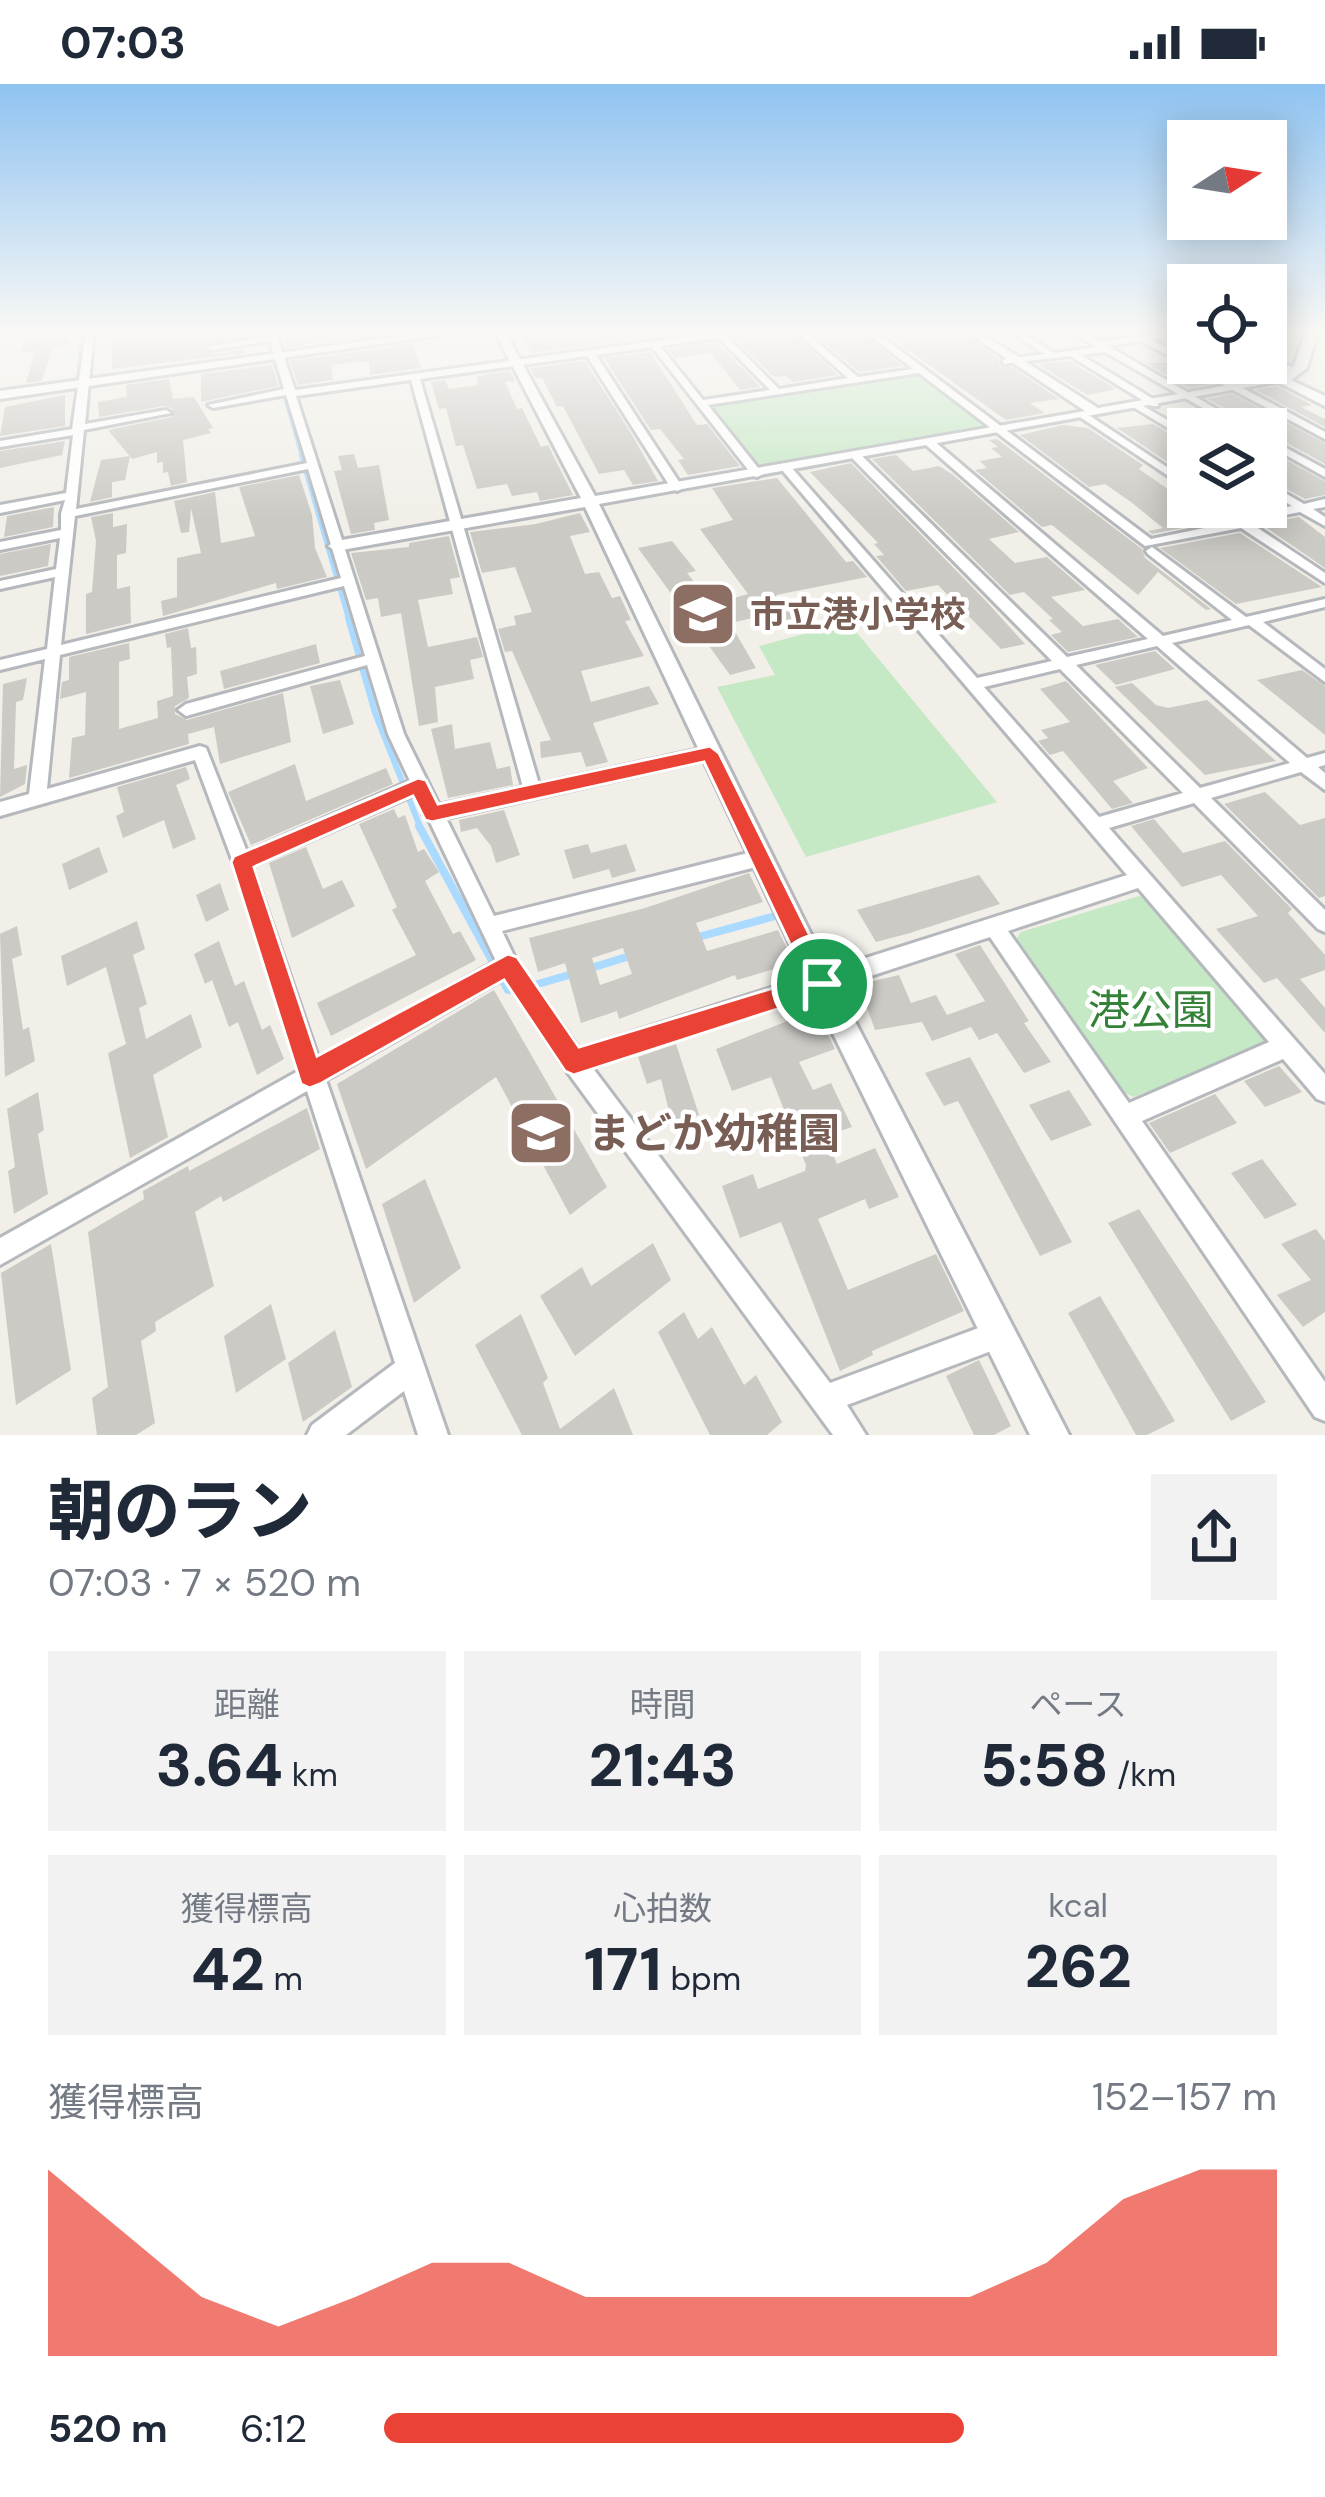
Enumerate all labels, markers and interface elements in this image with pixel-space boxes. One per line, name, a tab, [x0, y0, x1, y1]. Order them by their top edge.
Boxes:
text: 07:03	[60, 13, 186, 72]
north arrow	[1167, 120, 1287, 240]
map controls	[1167, 120, 1287, 528]
button: locate	[1167, 264, 1287, 384]
button: layers	[1167, 408, 1287, 528]
school or university icon: 市立港小学校	[668, 579, 738, 649]
place label: 市立港小学校	[750, 591, 966, 638]
pin	[771, 933, 873, 1035]
icon: arrive	[789, 951, 855, 1017]
park label: 港公園	[1088, 983, 1214, 1038]
school or university icon: まどか幼稚園	[506, 1098, 576, 1168]
place label: まどか幼稚園	[588, 1106, 840, 1161]
text: 朝のラン	[48, 1469, 312, 1554]
button: share	[1151, 1474, 1277, 1600]
text: 07:03 · 7 × 520 m	[48, 1557, 361, 1608]
text: 距離	[214, 1683, 280, 1726]
text: 時間	[629, 1683, 695, 1726]
text: ペース	[1029, 1683, 1127, 1726]
text: 3.64	[156, 1726, 283, 1805]
text: 21:43	[589, 1726, 736, 1805]
text: 5:58	[980, 1726, 1109, 1805]
text: km	[283, 1753, 338, 1796]
text: /km	[1109, 1753, 1176, 1796]
text: kcal	[1048, 1884, 1108, 1927]
text: 獲得標高	[181, 1887, 313, 1930]
text: 心拍数	[613, 1887, 712, 1930]
text: 262	[1025, 1927, 1132, 2006]
text: 42	[191, 1930, 265, 2009]
text: 171	[584, 1930, 662, 2009]
text: m	[265, 1957, 303, 2000]
text: bpm	[662, 1957, 741, 2000]
text: 152–157 m	[1092, 2071, 1277, 2122]
text: 獲得標高	[48, 2077, 204, 2128]
text: 520 m	[48, 2403, 168, 2454]
text: 6:12	[240, 2403, 307, 2454]

